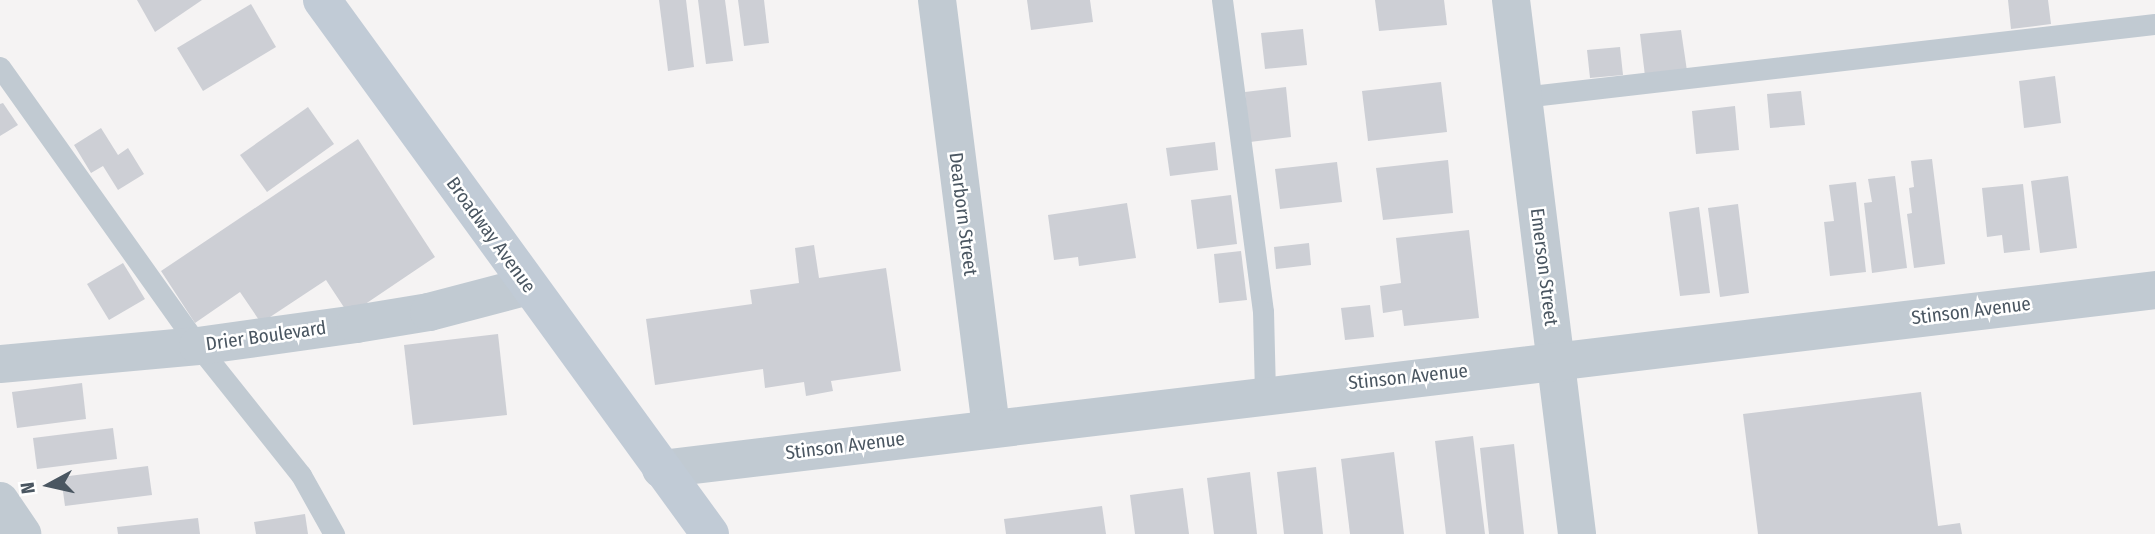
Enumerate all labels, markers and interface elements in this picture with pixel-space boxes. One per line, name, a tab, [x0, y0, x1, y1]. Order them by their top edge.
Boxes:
street label: Dearborn Street	[944, 151, 982, 277]
street label: Broadway Avenue	[441, 173, 541, 297]
street label: Emerson Street	[1525, 207, 1563, 327]
street label: Stinson Avenue	[1910, 292, 2032, 330]
street label: Drier Boulevard	[204, 316, 328, 356]
street label: Stinson Avenue	[1347, 359, 1469, 395]
street label: Stinson Avenue	[784, 427, 906, 465]
north arrow	[14, 450, 84, 520]
text: N	[16, 481, 40, 495]

